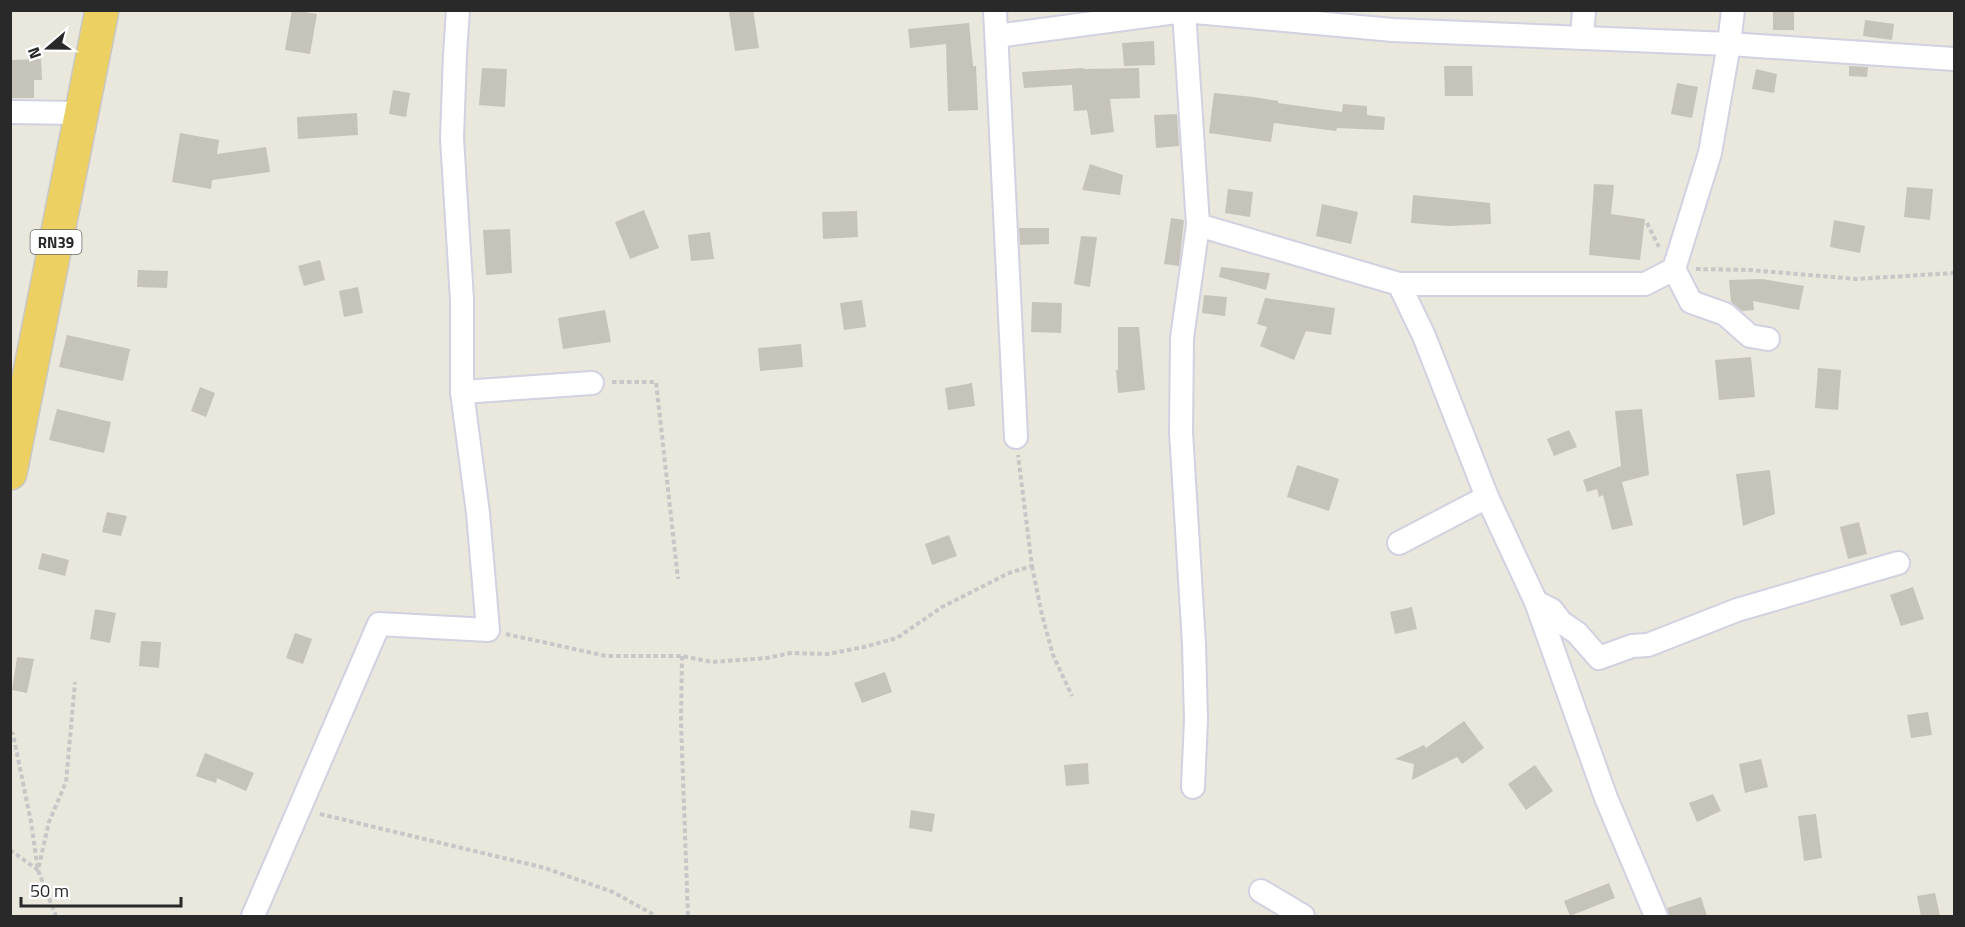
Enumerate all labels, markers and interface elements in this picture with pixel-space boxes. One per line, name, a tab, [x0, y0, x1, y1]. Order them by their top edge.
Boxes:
north arrow	[18, 18, 78, 78]
text: N	[21, 44, 47, 62]
road number: RN39	[31, 230, 82, 254]
scale bar	[21, 870, 182, 908]
text: 50 m	[30, 877, 69, 904]

